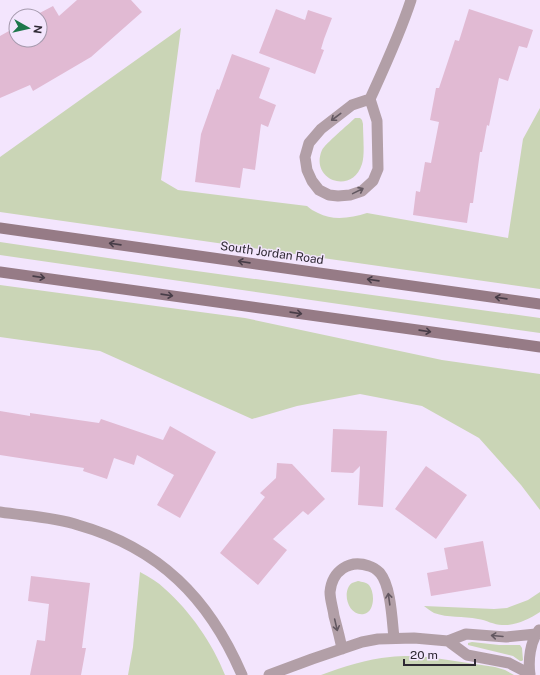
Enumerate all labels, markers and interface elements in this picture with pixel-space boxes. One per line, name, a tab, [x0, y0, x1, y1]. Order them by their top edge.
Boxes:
north arrow	[8, 8, 48, 48]
text: N	[31, 24, 44, 34]
one-way arrow	[330, 113, 341, 121]
one-way arrow	[352, 187, 364, 194]
street label: South Jordan Road	[219, 239, 325, 267]
one-way arrow	[109, 240, 122, 248]
one-way arrow	[238, 258, 251, 266]
one-way arrow	[32, 273, 45, 281]
one-way arrow	[367, 276, 380, 284]
one-way arrow	[160, 291, 173, 299]
one-way arrow	[495, 294, 508, 302]
one-way arrow	[289, 309, 302, 317]
one-way arrow	[418, 327, 431, 335]
one-way arrow	[385, 593, 393, 606]
one-way arrow	[333, 618, 341, 631]
one-way arrow	[491, 632, 504, 640]
scale bar	[404, 641, 475, 667]
text: 20 m	[410, 648, 438, 662]

